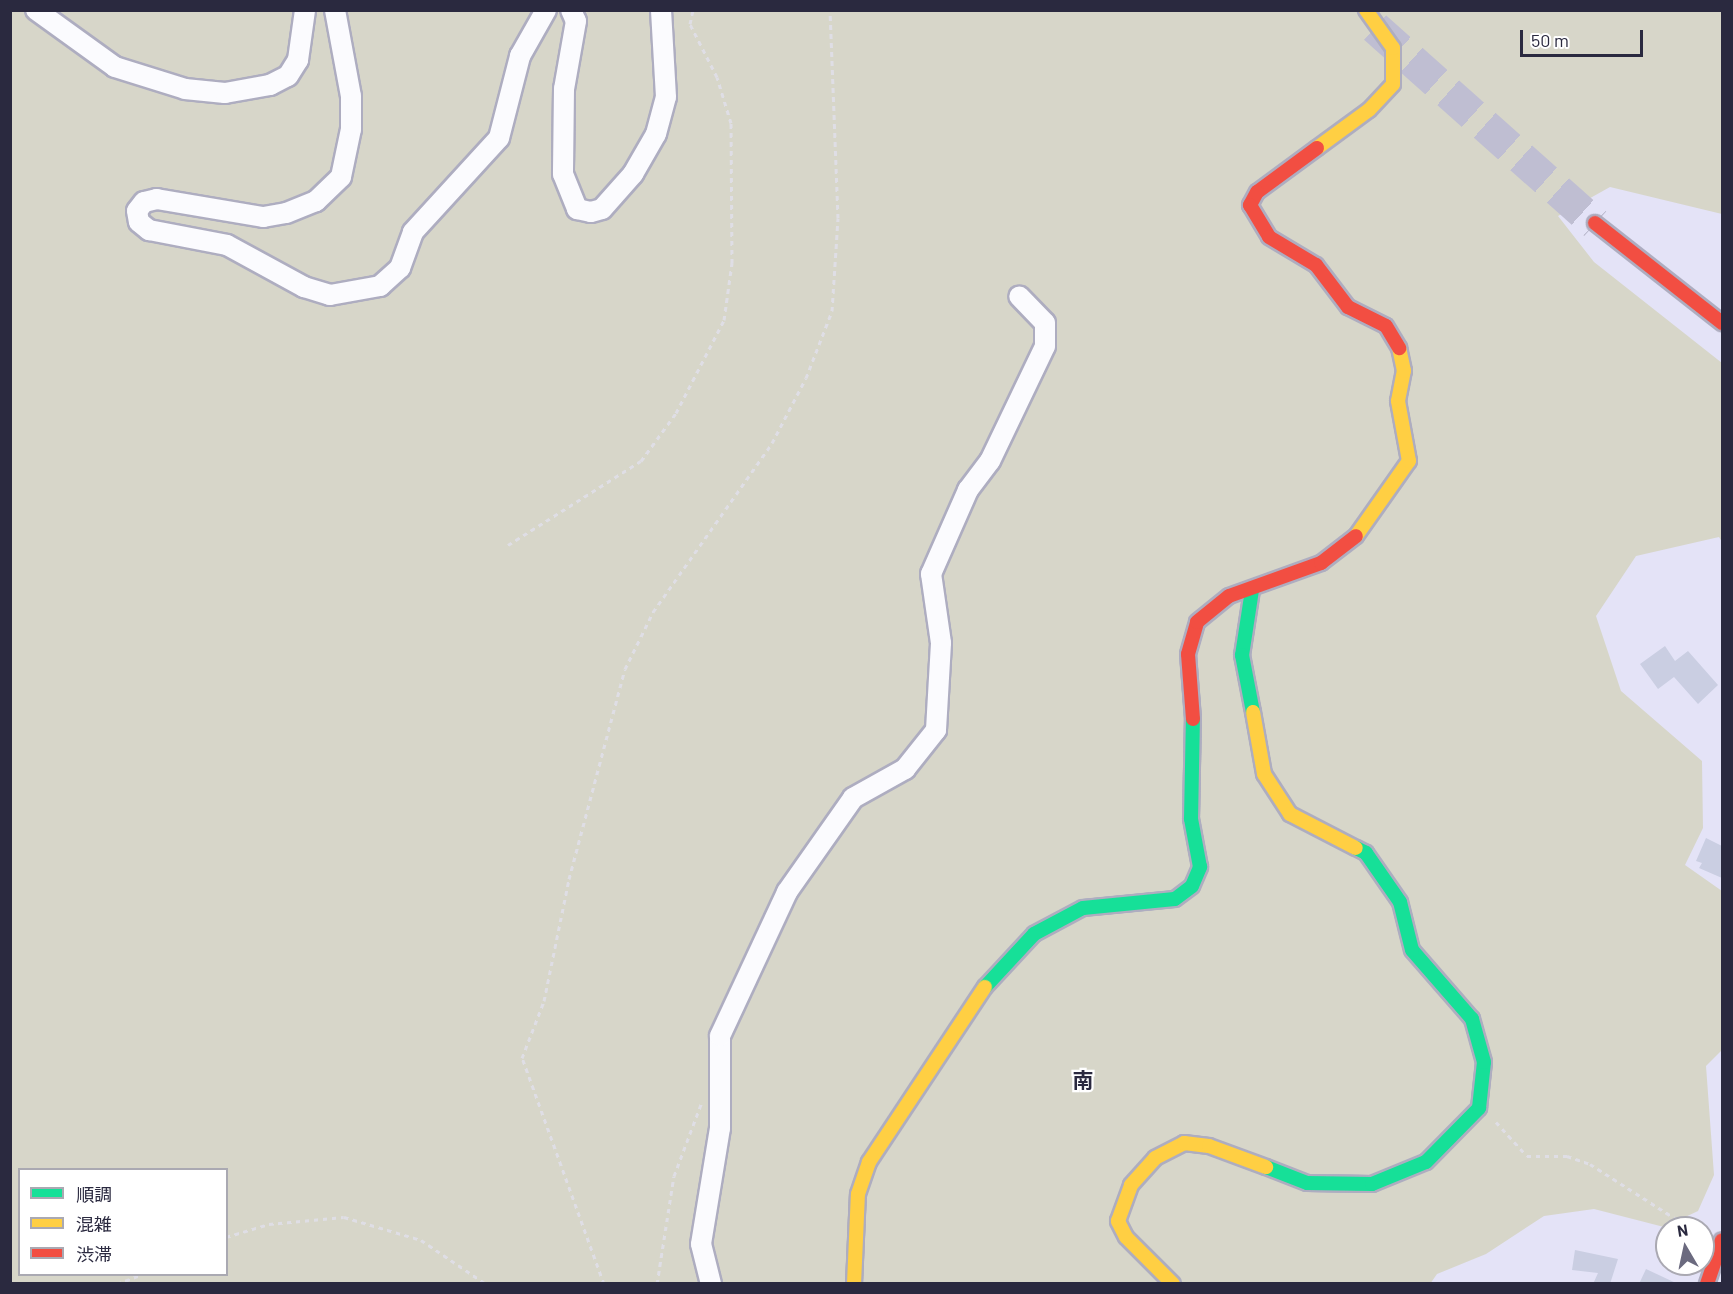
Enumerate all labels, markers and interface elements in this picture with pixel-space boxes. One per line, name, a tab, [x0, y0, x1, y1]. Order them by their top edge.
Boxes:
scale bar	[1523, 18, 1646, 56]
text: 50 m	[1531, 29, 1569, 51]
district label: 南	[1073, 1067, 1093, 1093]
legend	[18, 1168, 228, 1276]
text: 順調	[76, 1183, 112, 1205]
text: 混雑	[76, 1213, 112, 1235]
north arrow	[1655, 1216, 1715, 1276]
text: N	[1676, 1219, 1689, 1240]
text: 渋滞	[76, 1243, 112, 1265]

